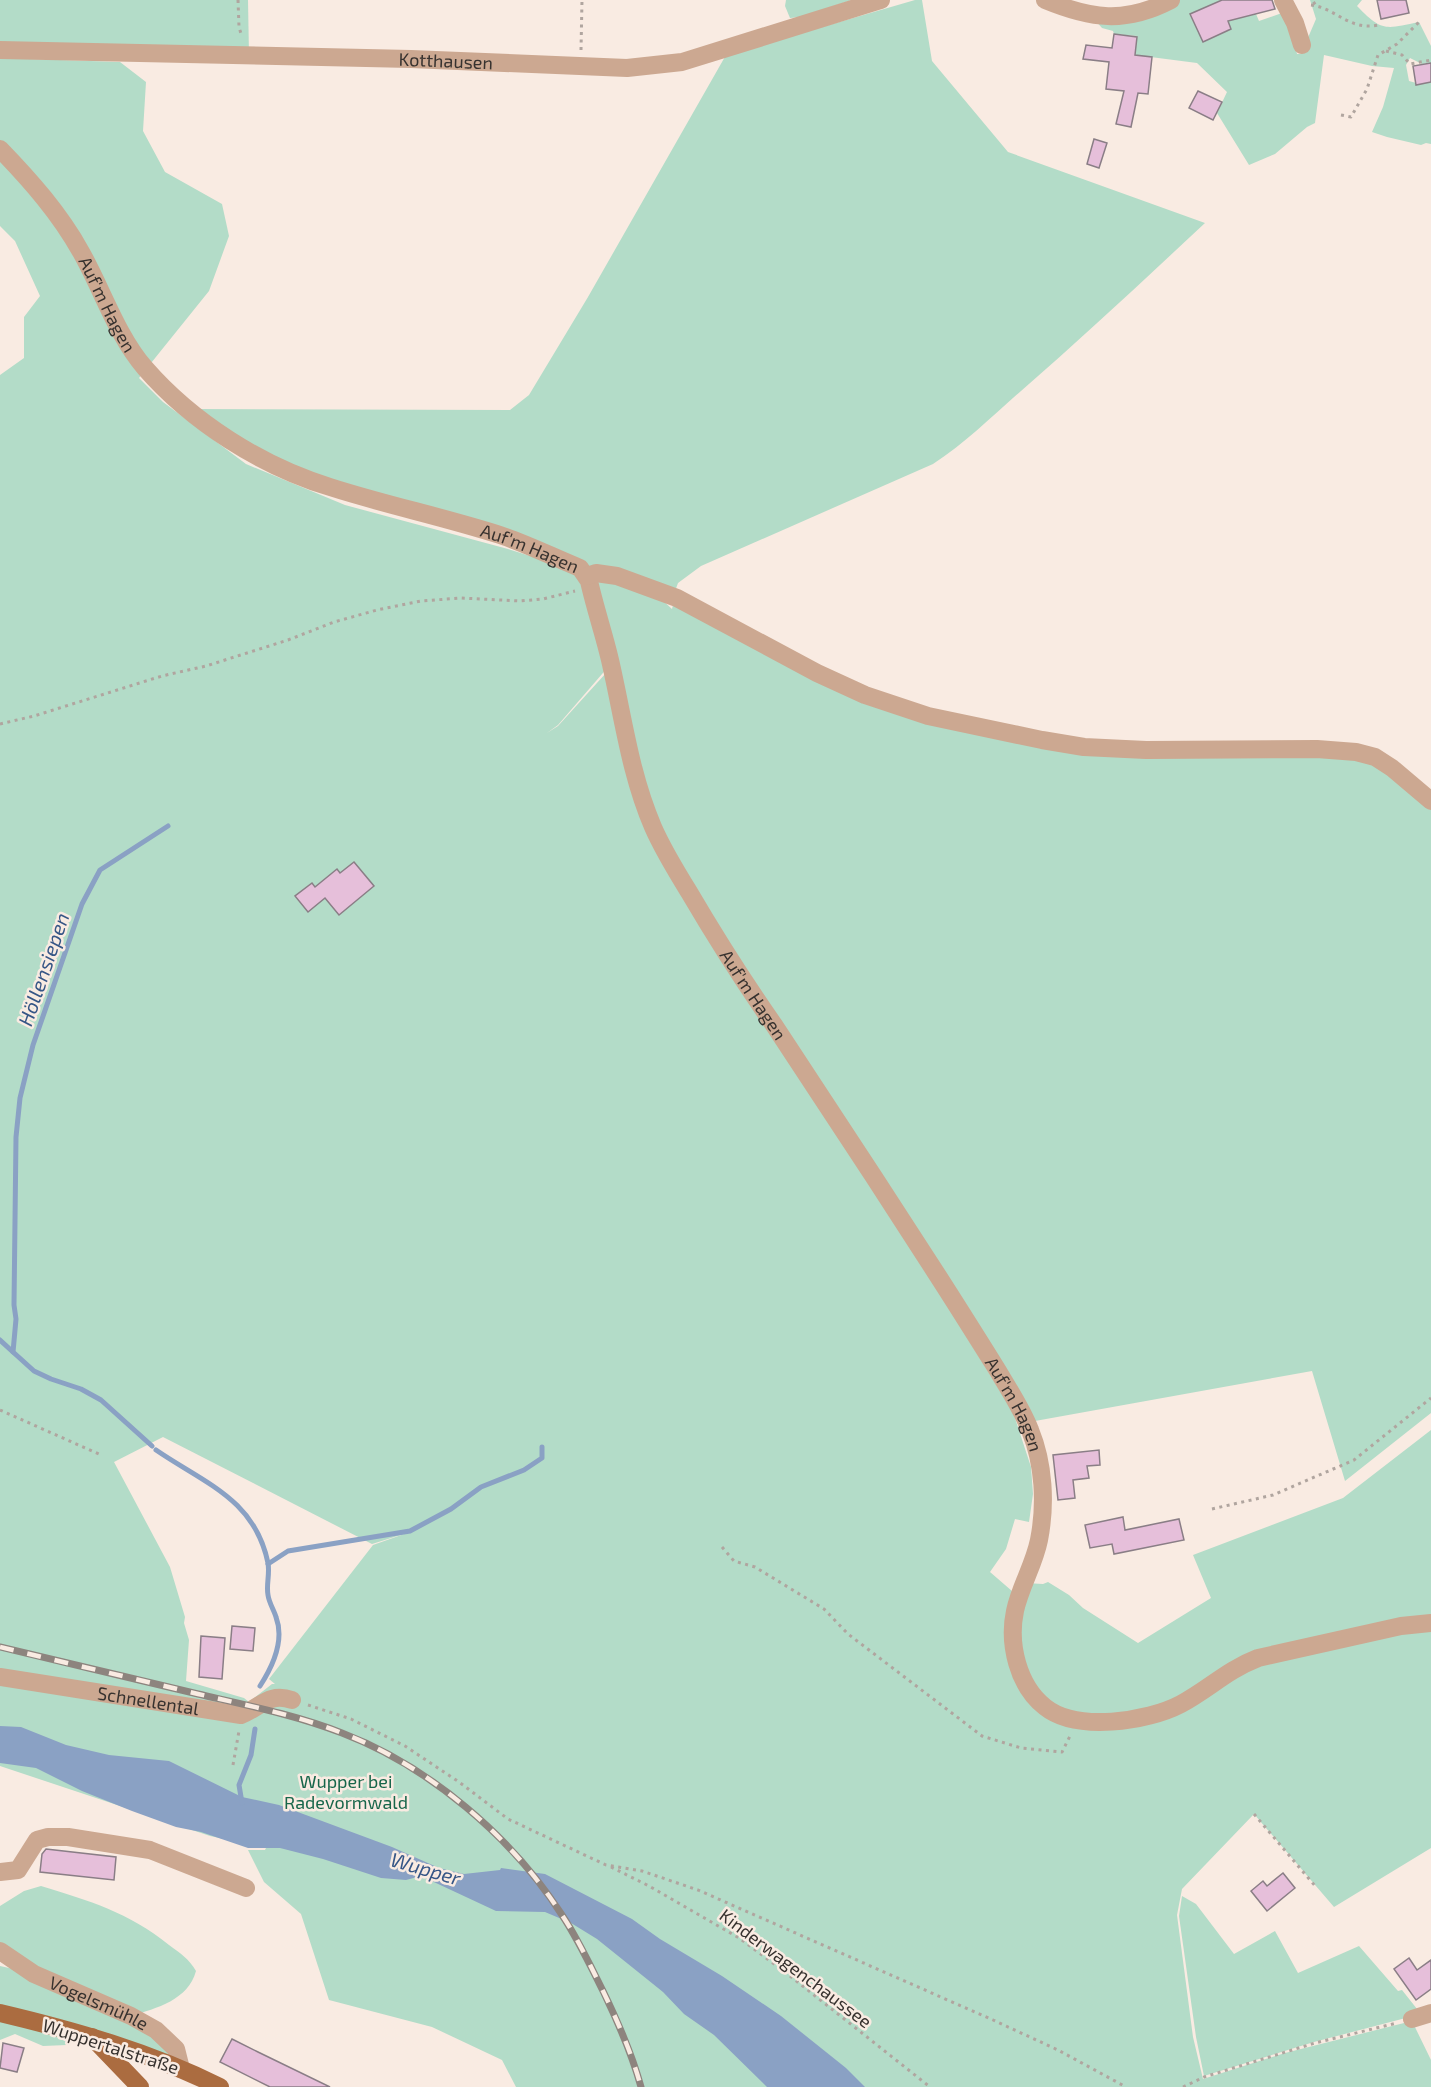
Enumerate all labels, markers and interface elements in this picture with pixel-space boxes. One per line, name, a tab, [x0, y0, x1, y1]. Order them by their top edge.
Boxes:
street label: Kotthausen	[399, 48, 493, 73]
street label: Auf'm Hagen	[74, 253, 141, 356]
street label: Auf'm Hagen	[478, 519, 582, 577]
water label: Höllensiepen	[12, 909, 74, 1029]
street label: Auf'm Hagen	[716, 945, 792, 1044]
street label: Auf'm Hagen	[981, 1353, 1048, 1454]
street label: Schnellental	[96, 1682, 201, 1719]
park label: Wupper bei Radevormwald	[284, 1770, 408, 1813]
water label: Wupper	[388, 1847, 465, 1890]
street label: Kinderwagenchaussee	[716, 1904, 876, 2032]
street label: Vogelsmühle	[46, 1971, 152, 2035]
street label: Wuppertalstraße	[40, 2014, 182, 2078]

